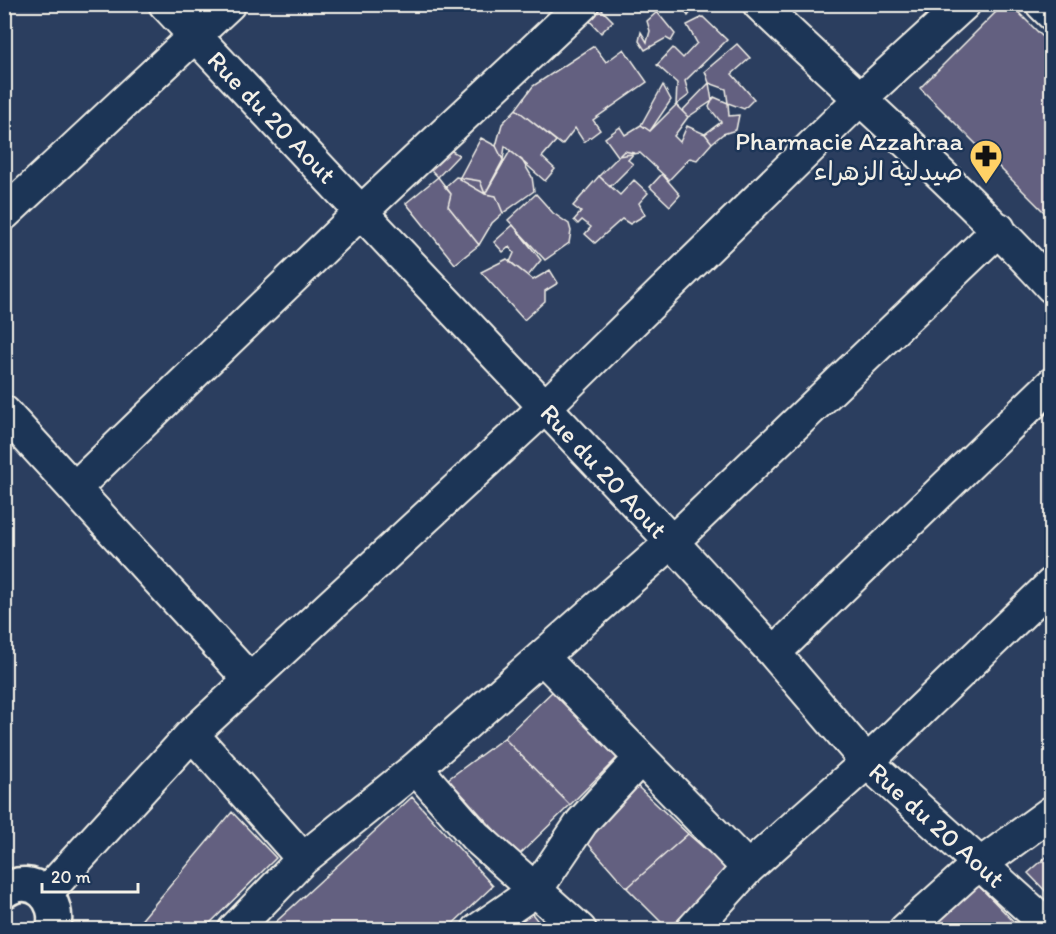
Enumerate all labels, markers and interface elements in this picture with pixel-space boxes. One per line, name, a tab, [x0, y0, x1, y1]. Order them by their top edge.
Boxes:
street label: Rue du 20 Aout	[201, 44, 344, 190]
place label: Pharmacie Azzahraa صيدلية الزهراء	[735, 125, 963, 187]
pharmacy icon: Pharmacie Azzahraa صيدلية الزهراء	[968, 138, 1004, 185]
street label: Rue du 20 Aout	[534, 397, 675, 545]
street label: Rue du 20 Aout	[862, 755, 1012, 895]
scale bar	[42, 856, 138, 894]
text: 20 m	[51, 866, 91, 888]

